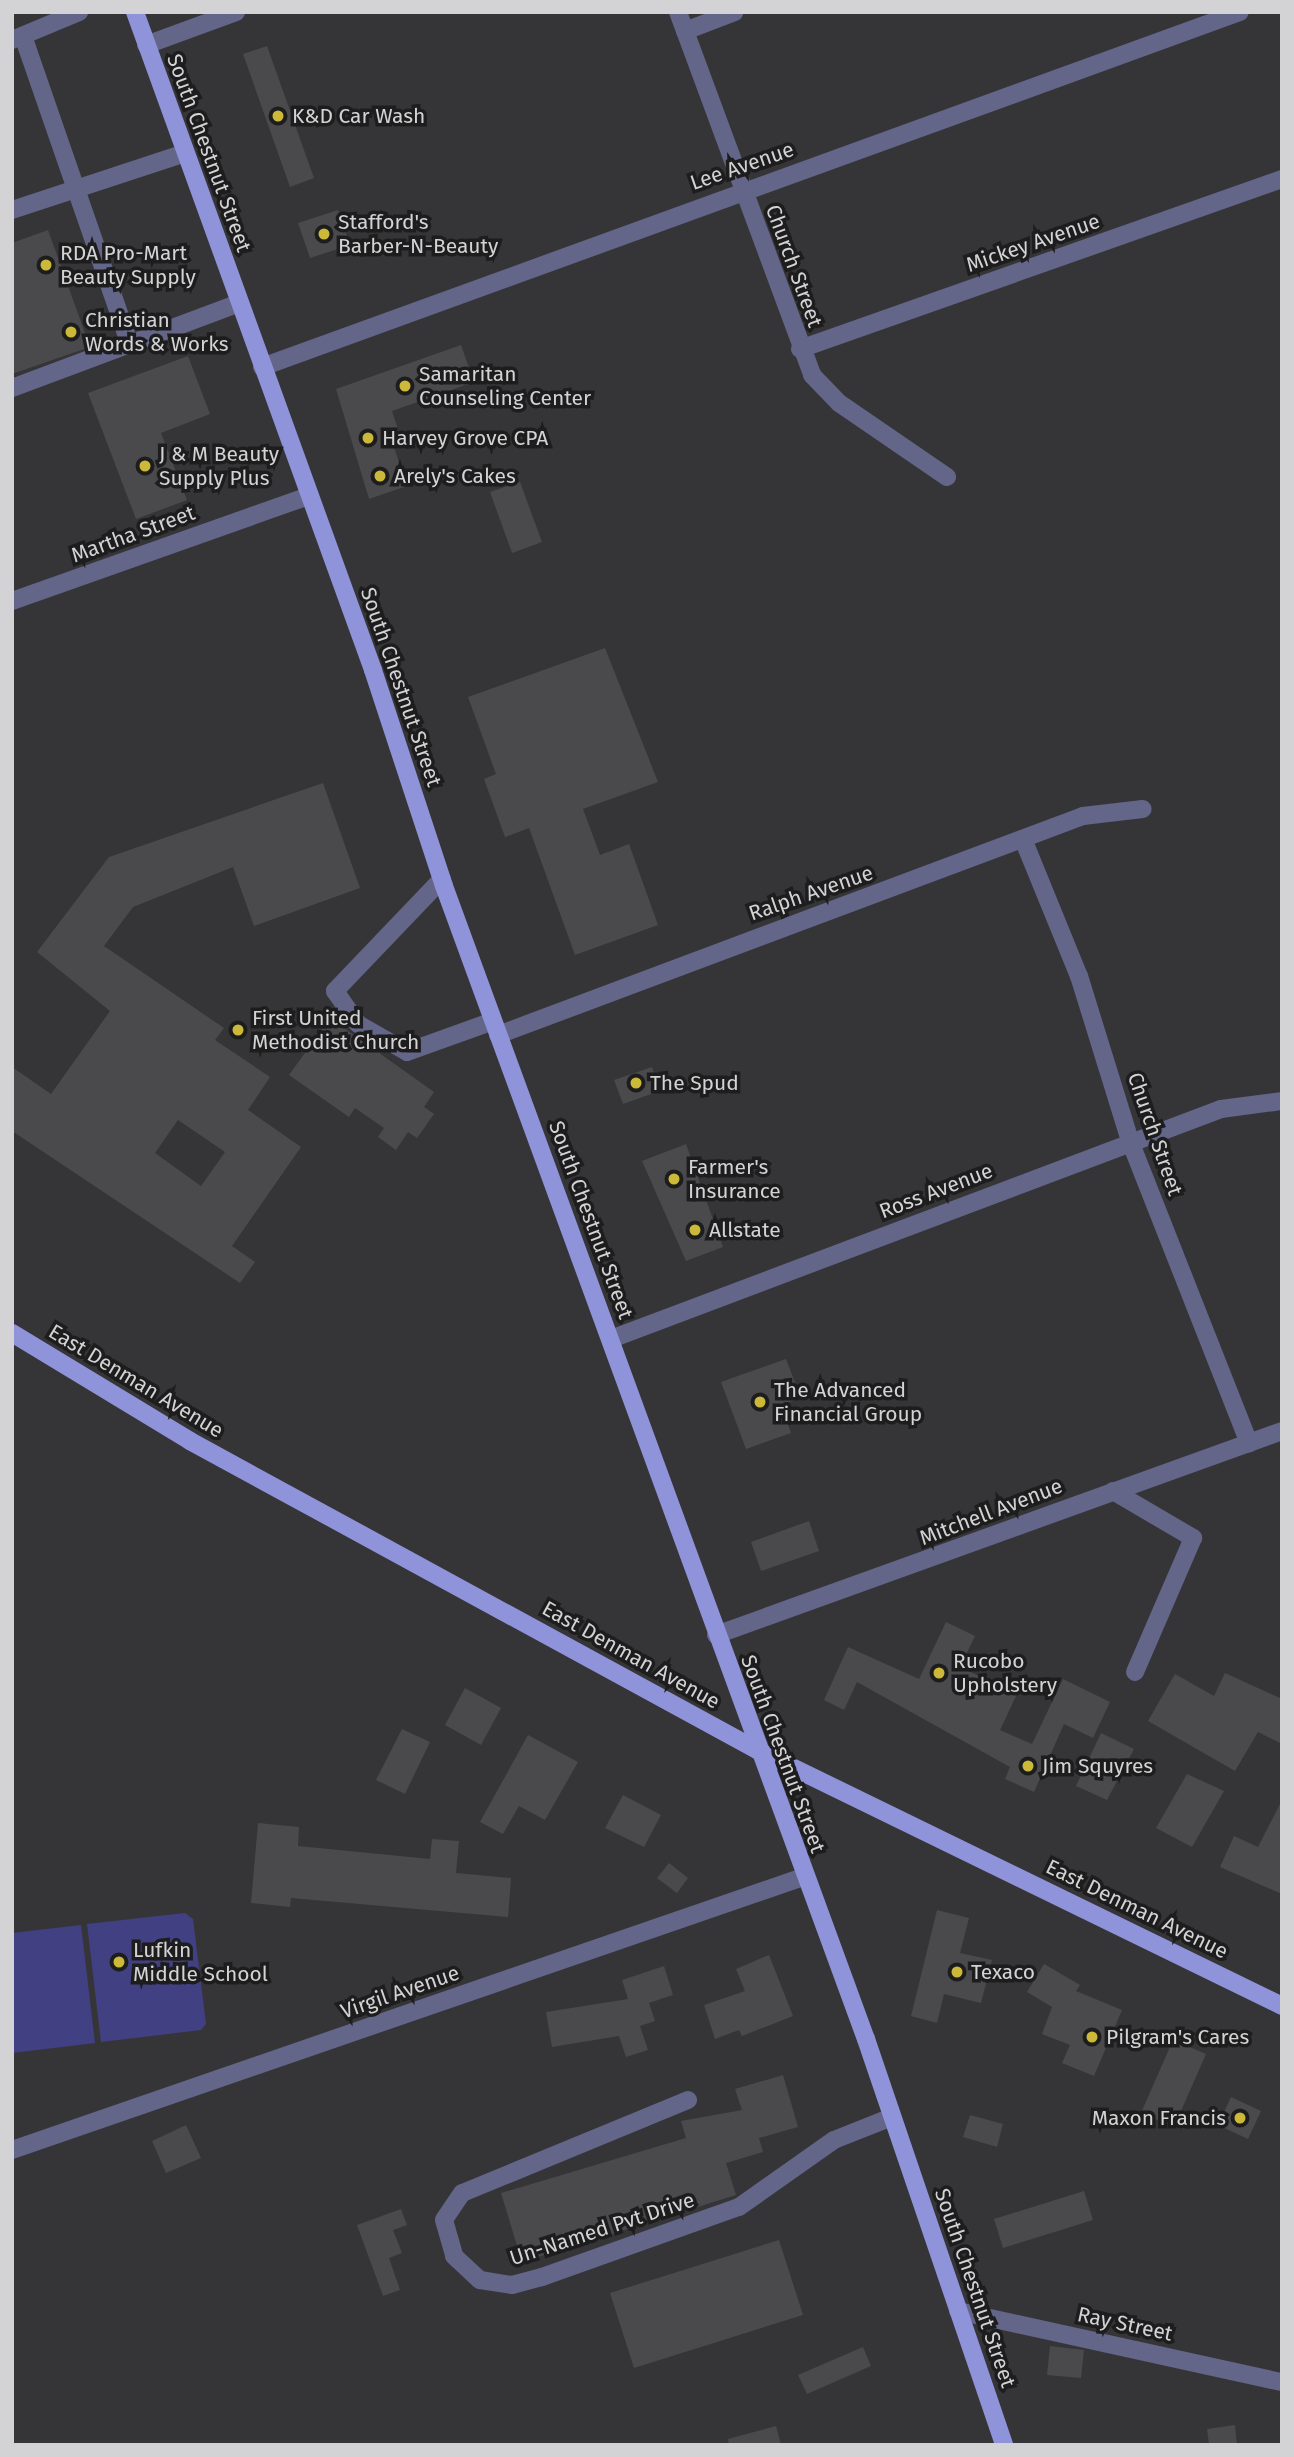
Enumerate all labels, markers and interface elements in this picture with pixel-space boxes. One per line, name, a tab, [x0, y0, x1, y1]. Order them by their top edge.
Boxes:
street label: South Chestnut Street	[161, 51, 257, 255]
place label: K&D Car Wash	[292, 103, 425, 129]
marker: K&D Car Wash	[270, 108, 286, 124]
street label: Lee Avenue	[687, 136, 797, 196]
street label: Church Street	[760, 201, 828, 331]
street label: Mickey Avenue	[963, 208, 1103, 278]
place label: Stafford's Barber-N-Beauty	[338, 209, 498, 259]
marker: Stafford's Barber-N-Beauty	[316, 226, 332, 242]
place label: RDA Pro-Mart Beauty Supply	[60, 240, 196, 290]
marker: RDA Pro-Mart Beauty Supply	[38, 257, 54, 273]
place label: Christian Words & Works	[85, 307, 229, 357]
marker: Christian Words & Works	[63, 324, 79, 340]
place label: Samaritan Counseling Center	[419, 361, 591, 411]
marker: Samaritan Counseling Center	[397, 378, 413, 394]
place label: Harvey Grove CPA	[382, 425, 548, 451]
marker: Harvey Grove CPA	[360, 430, 376, 446]
place label: J & M Beauty Supply Plus	[159, 441, 279, 491]
marker: J & M Beauty Supply Plus	[137, 458, 153, 474]
place label: Arely's Cakes	[394, 463, 516, 489]
marker: Arely's Cakes	[372, 468, 388, 484]
street label: Martha Street	[68, 500, 198, 568]
street label: South Chestnut Street	[355, 584, 447, 790]
street label: Ralph Avenue	[745, 860, 877, 926]
place label: First United Methodist Church	[252, 1005, 419, 1055]
marker: First United Methodist Church	[230, 1022, 246, 1038]
street label: Church Street	[1122, 1069, 1188, 1199]
place label: The Spud	[650, 1070, 739, 1096]
marker: The Spud	[628, 1075, 644, 1091]
street label: South Chestnut Street	[543, 1118, 639, 1322]
place label: Farmer's Insurance	[688, 1154, 781, 1204]
street label: Ross Avenue	[876, 1158, 996, 1224]
marker: Farmer's Insurance	[666, 1171, 682, 1187]
place label: Allstate	[709, 1217, 781, 1243]
marker: Allstate	[687, 1222, 703, 1238]
street label: East Denman Avenue	[44, 1319, 228, 1443]
place label: The Advanced Financial Group	[774, 1377, 922, 1427]
marker: The Advanced Financial Group	[752, 1394, 768, 1410]
street label: Mitchell Avenue	[916, 1473, 1066, 1551]
street label: East Denman Avenue	[538, 1596, 724, 1714]
place label: Rucobo Upholstery	[953, 1648, 1057, 1698]
street label: South Chestnut Street	[735, 1652, 831, 1856]
marker: Rucobo Upholstery	[931, 1665, 947, 1681]
place label: Jim Squyres	[1042, 1753, 1153, 1779]
marker: Jim Squyres	[1020, 1758, 1036, 1774]
street label: East Denman Avenue	[1042, 1854, 1232, 1964]
place label: Lufkin Middle School	[133, 1937, 268, 1987]
marker: Lufkin Middle School	[111, 1954, 127, 1970]
place label: Texaco	[971, 1959, 1035, 1985]
street label: Virgil Avenue	[337, 1960, 463, 2024]
marker: Texaco	[949, 1964, 965, 1980]
place label: Pilgram's Cares	[1106, 2024, 1249, 2050]
marker: Pilgram's Cares	[1084, 2029, 1100, 2045]
place label: Maxon Francis	[1092, 2105, 1226, 2131]
marker: Maxon Francis	[1232, 2110, 1248, 2126]
street label: South Chestnut Street	[929, 2185, 1021, 2391]
street label: Un-Named Pvt Drive	[506, 2187, 698, 2271]
street label: Ray Street	[1075, 2302, 1175, 2346]

